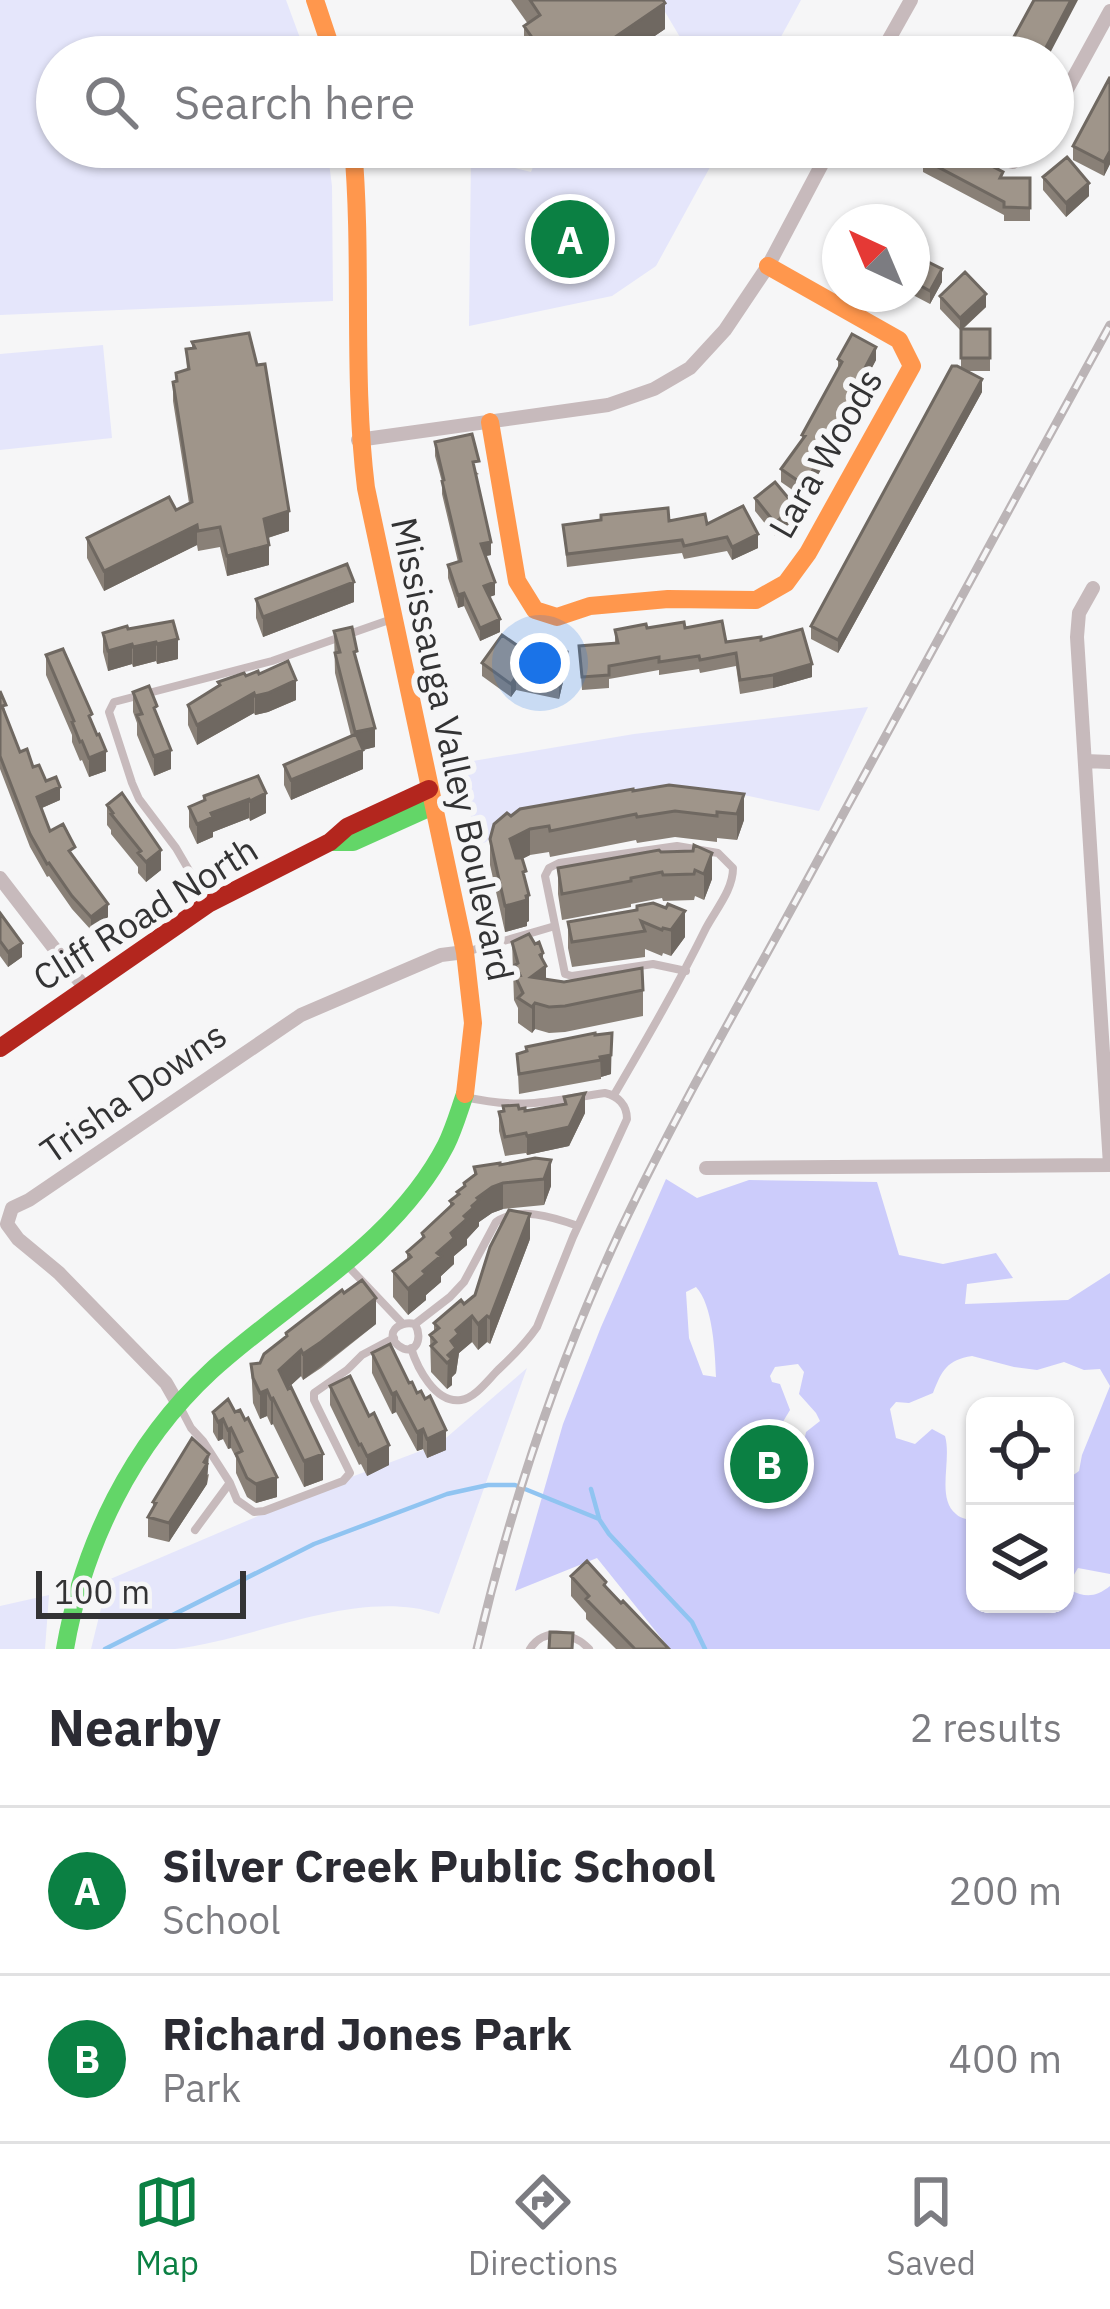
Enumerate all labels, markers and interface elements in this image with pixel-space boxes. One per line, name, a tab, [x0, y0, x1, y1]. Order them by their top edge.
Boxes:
search box	[36, 36, 1074, 168]
icon: search	[78, 69, 144, 135]
text: Search here	[174, 73, 415, 131]
pin: A	[531, 194, 609, 284]
north arrow	[822, 204, 930, 312]
street label: Lara Woods	[758, 360, 892, 546]
street label: Mississauga Valley Boulevard	[381, 513, 525, 985]
your location	[510, 633, 570, 693]
street label: Cliff Road North	[24, 825, 266, 1001]
street label: Trisha Downs	[31, 1011, 235, 1173]
map controls	[966, 1397, 1074, 1613]
button: locate	[966, 1397, 1074, 1505]
pin: B	[730, 1419, 808, 1509]
button: layers	[966, 1505, 1074, 1613]
scale bar	[36, 1565, 246, 1618]
text: 100 m	[54, 1570, 150, 1613]
text: Nearby	[48, 1694, 221, 1760]
text: 2 results	[910, 1702, 1062, 1753]
text: Silver Creek Public School	[162, 1836, 715, 1894]
text: A	[74, 1865, 100, 1916]
text: 200 m	[949, 1865, 1062, 1916]
text: School	[162, 1894, 281, 1945]
text: Richard Jones Park	[162, 2004, 571, 2062]
text: B	[74, 2033, 100, 2084]
text: 400 m	[949, 2033, 1062, 2084]
text: Park	[162, 2062, 241, 2113]
tab: Map	[134, 2169, 200, 2284]
tab: Directions	[468, 2169, 618, 2284]
tab: Saved	[886, 2169, 976, 2284]

